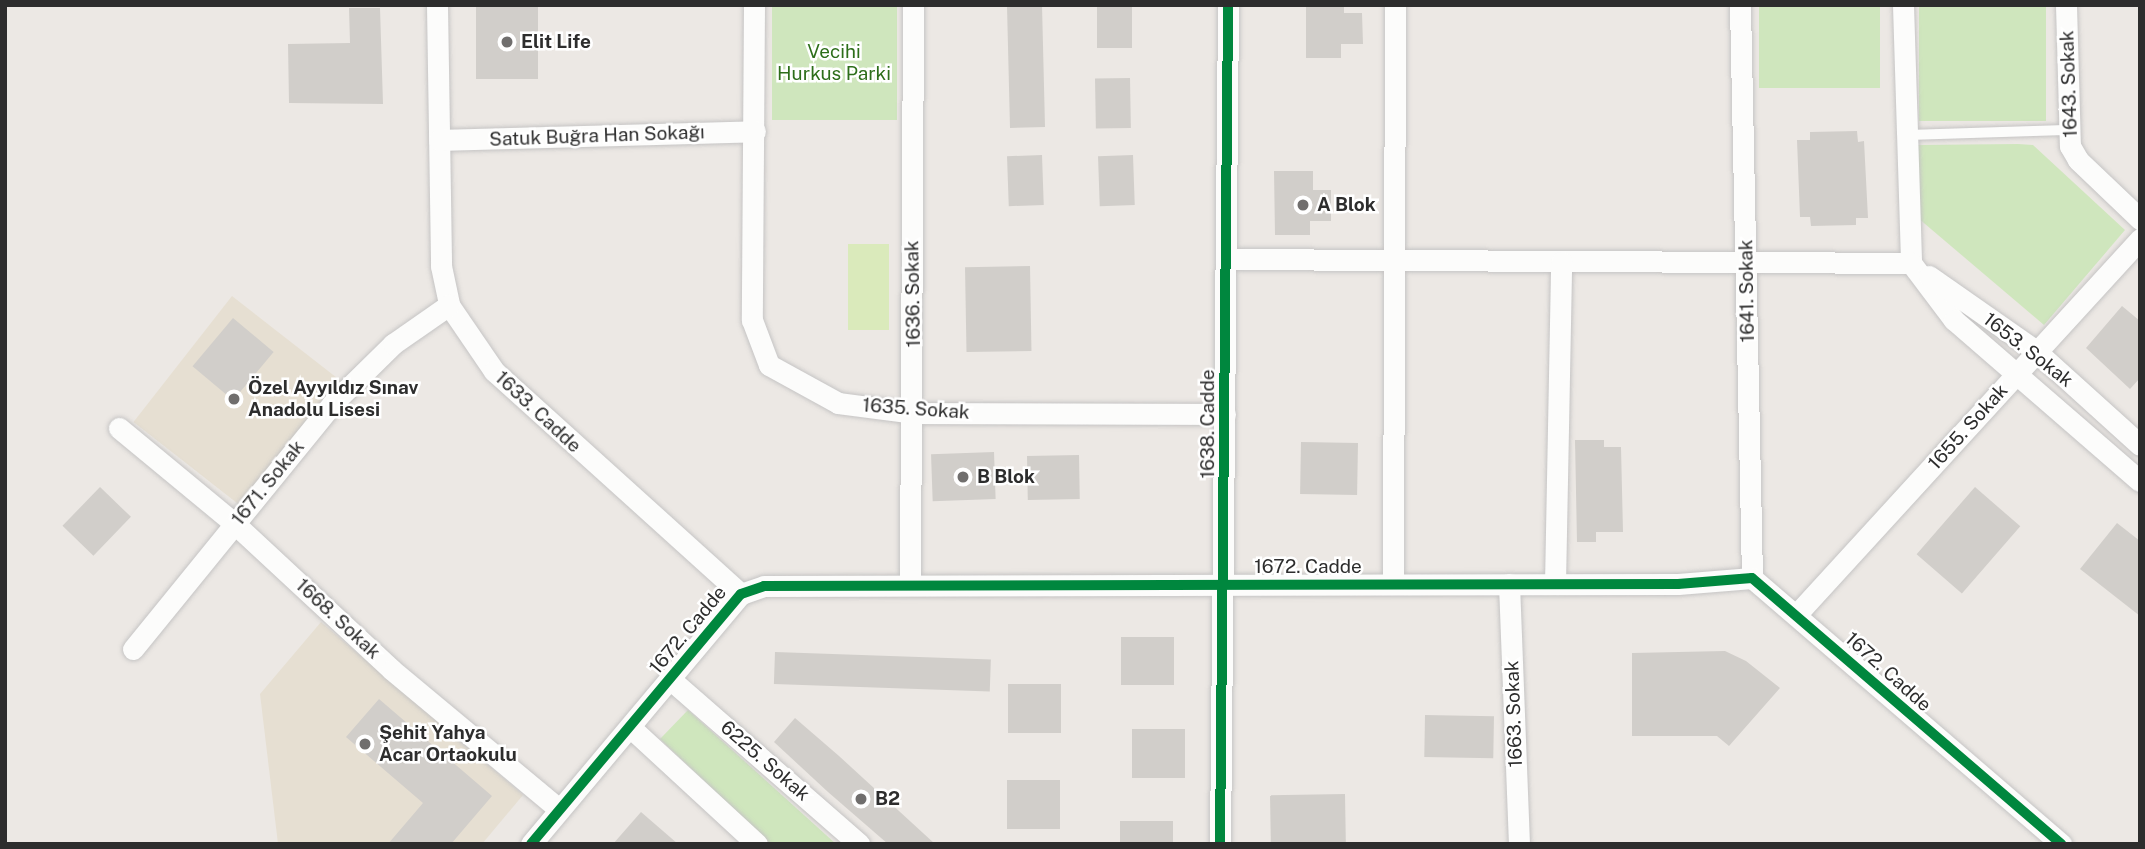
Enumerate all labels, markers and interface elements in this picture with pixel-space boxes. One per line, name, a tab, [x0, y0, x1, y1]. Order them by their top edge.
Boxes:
street label: 1643. Sokak	[2056, 30, 2082, 138]
place label: Elit Life	[521, 31, 591, 53]
marker: Elit Life	[499, 34, 515, 50]
park label: Vecihi Hurkus Parki	[777, 41, 891, 85]
street label: Satuk Buğra Han Sokağı	[489, 121, 705, 151]
place label: A Blok	[1317, 194, 1376, 216]
marker: A Blok	[1295, 197, 1311, 213]
street label: 1641. Sokak	[1735, 239, 1759, 343]
street label: 1636. Sokak	[901, 240, 925, 348]
street label: 1653. Sokak	[1979, 308, 2077, 392]
street label: 1633. Cadde	[490, 366, 586, 458]
street label: 1638. Cadde	[1197, 369, 1219, 479]
place label: Özel Ayyıldız Sınav Anadolu Lisesi	[248, 377, 418, 421]
street label: 1655. Sokak	[1923, 379, 2013, 475]
marker: Özel Ayyıldız Sınav Anadolu Lisesi	[226, 391, 242, 407]
street label: 1635. Sokak	[862, 394, 970, 424]
street label: 1671. Sokak	[227, 436, 309, 530]
place label: B Blok	[977, 466, 1035, 488]
marker: B Blok	[955, 469, 971, 485]
street label: 1672. Cadde	[1254, 556, 1362, 578]
street label: 1668. Sokak	[291, 574, 385, 664]
street label: 1672. Cadde	[645, 581, 731, 679]
street label: 1672. Cadde	[1840, 627, 1936, 717]
street label: 1663. Sokak	[1501, 660, 1527, 768]
street label: 6225. Sokak	[716, 716, 814, 806]
place label: Şehit Yahya Acar Ortaokulu	[379, 722, 517, 766]
marker: Şehit Yahya Acar Ortaokulu	[357, 736, 373, 752]
place label: B2	[875, 788, 900, 810]
marker: B2	[853, 791, 869, 807]

